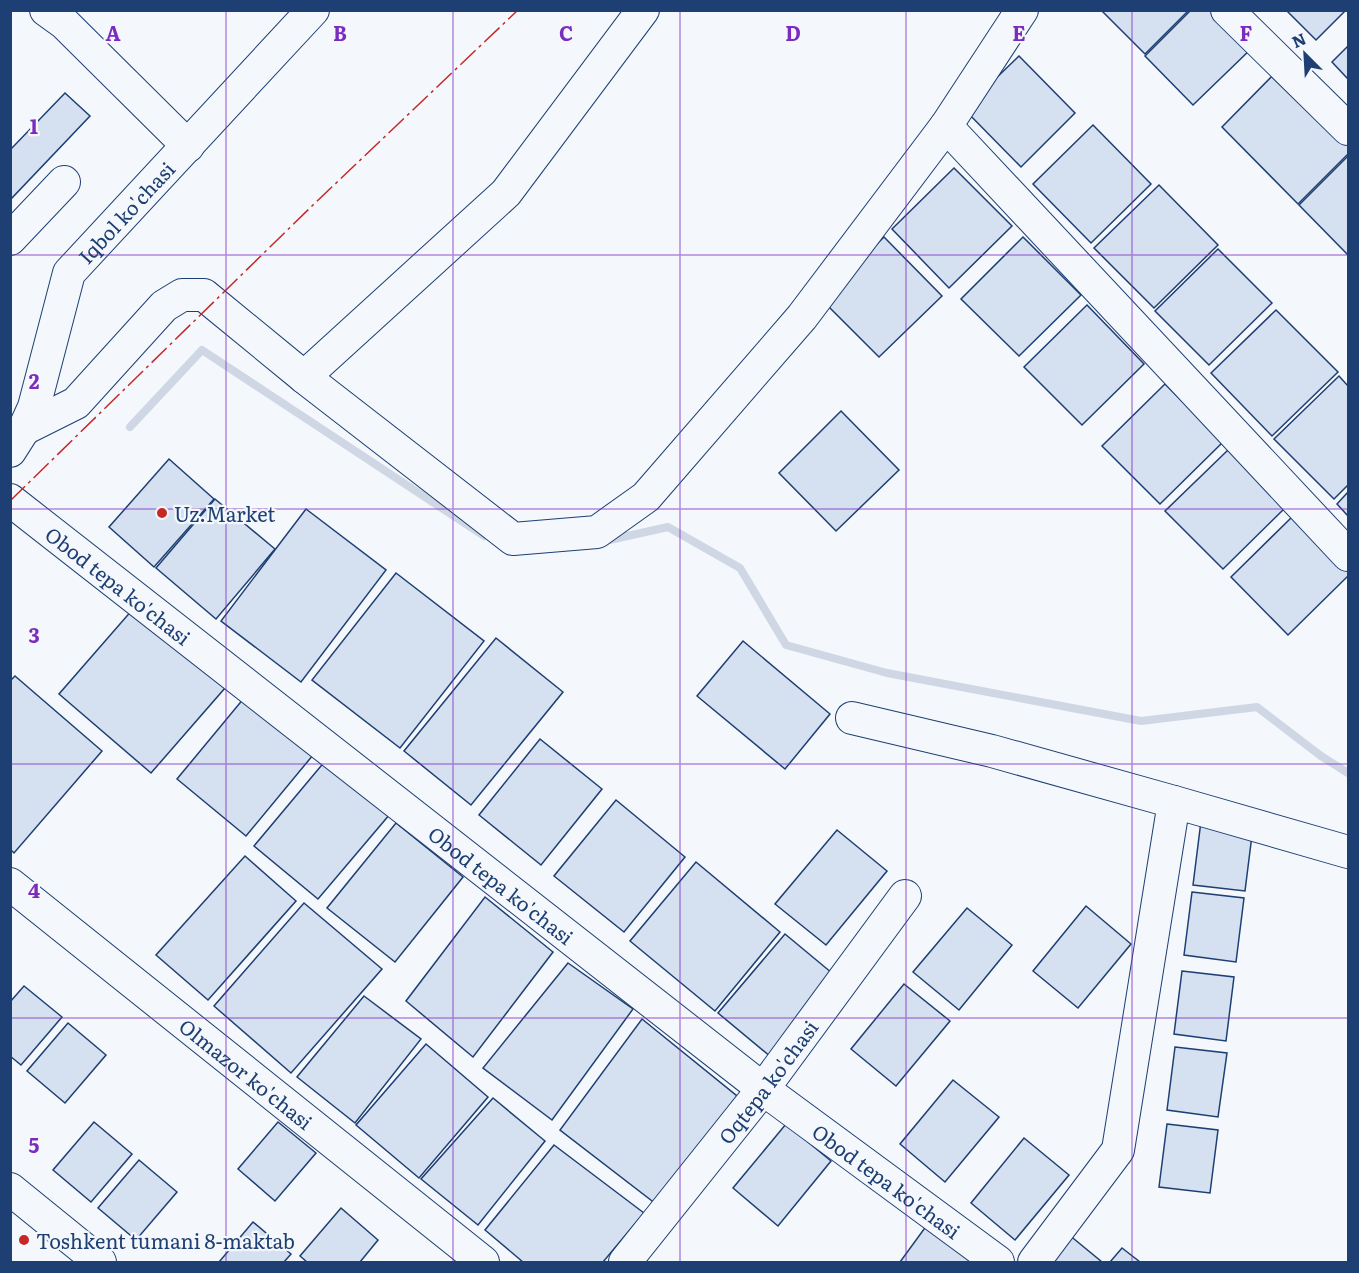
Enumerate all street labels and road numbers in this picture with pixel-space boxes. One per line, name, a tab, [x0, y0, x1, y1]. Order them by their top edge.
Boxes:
street label: Iqbol ko'chasi	[70, 154, 181, 270]
street label: Obod tepa ko'chasi	[40, 519, 198, 652]
street label: Obod tepa ko'chasi	[422, 818, 581, 951]
street label: Olmazor ko'chasi	[174, 1011, 320, 1136]
street label: Oqtepa ko'chasi	[710, 1013, 825, 1150]
street label: Obod tepa ko'chasi	[807, 1116, 968, 1245]

